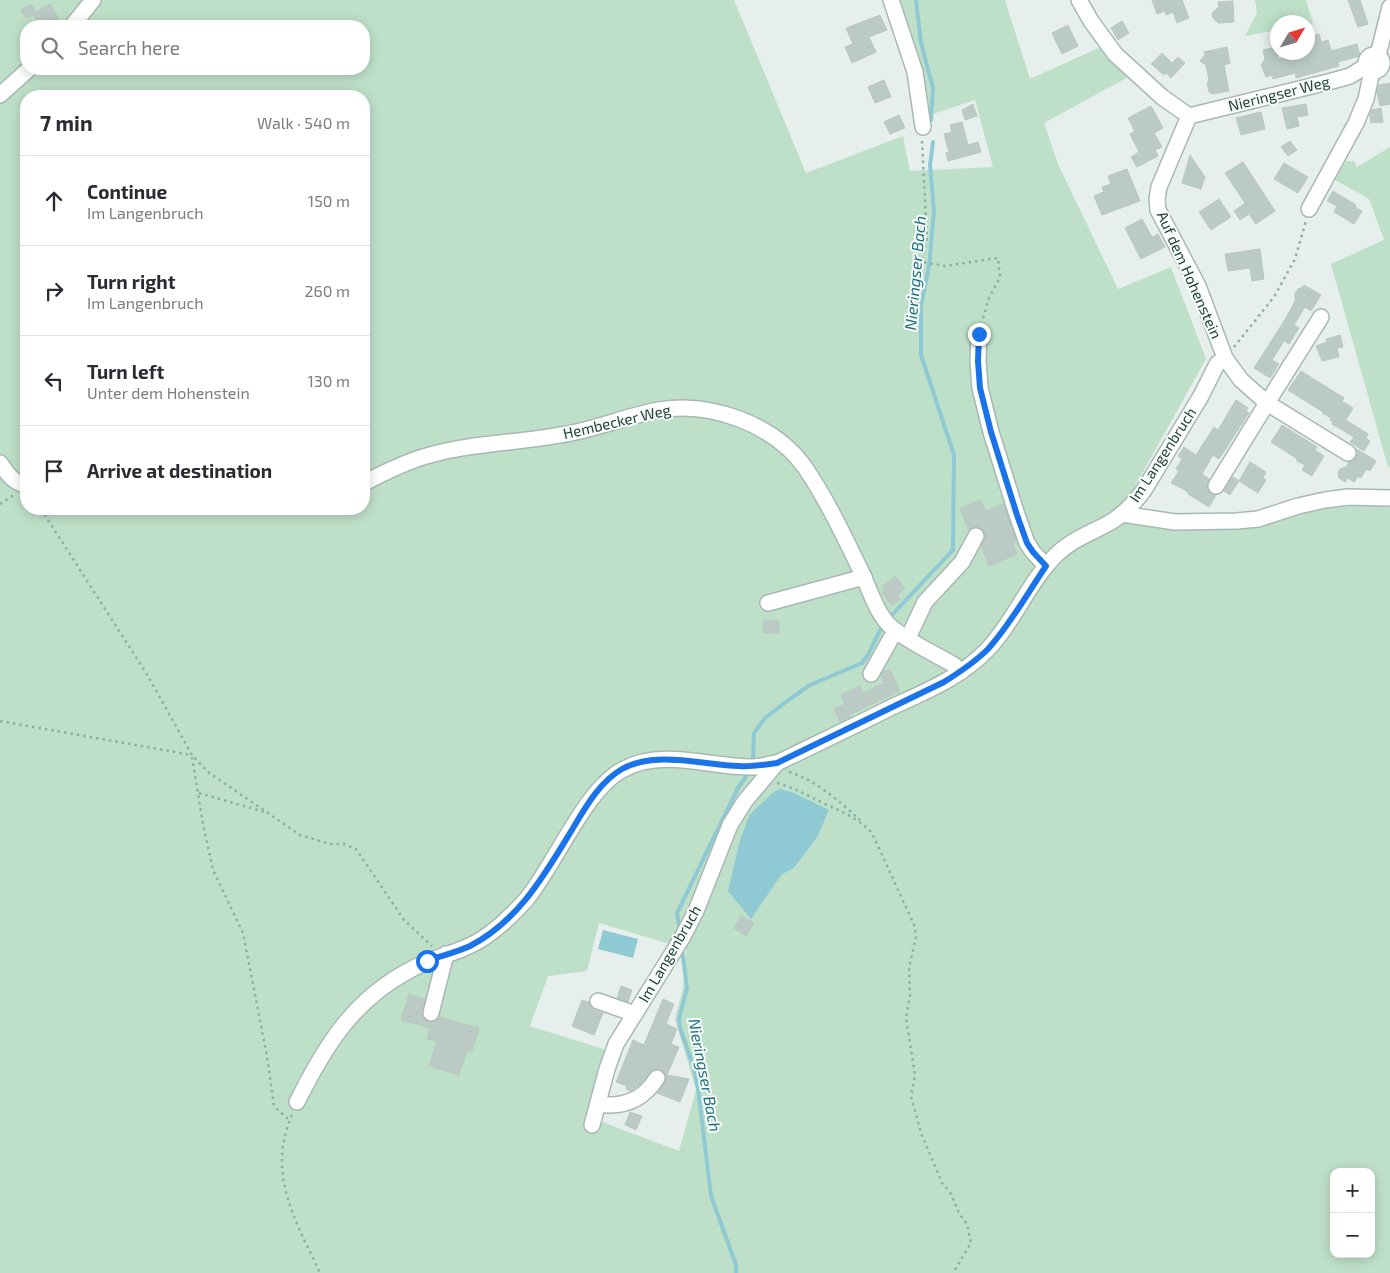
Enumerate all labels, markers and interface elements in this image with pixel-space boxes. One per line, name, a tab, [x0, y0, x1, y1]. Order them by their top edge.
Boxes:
north arrow	[1270, 15, 1315, 60]
search box	[20, 20, 370, 75]
icon: search	[38, 34, 66, 62]
text: Search here	[78, 36, 180, 59]
street label: Nieringser Weg	[1226, 72, 1332, 114]
text: 7 min	[40, 110, 93, 135]
text: Walk · 540 m	[257, 113, 350, 132]
text: Continue	[87, 180, 167, 203]
icon: ahead	[40, 187, 68, 215]
text: 150 m	[308, 191, 350, 210]
text: Im Langenbruch	[87, 203, 204, 222]
street label: Auf dem Hohenstein	[1154, 208, 1226, 341]
water label: Nieringser Bach	[900, 215, 929, 331]
text: Turn right	[87, 270, 175, 293]
icon: right	[40, 277, 68, 305]
text: 260 m	[305, 281, 350, 300]
text: Im Langenbruch	[87, 293, 204, 312]
route end	[968, 323, 991, 346]
text: Turn left	[87, 360, 164, 383]
icon: left	[40, 367, 68, 395]
text: 130 m	[308, 371, 350, 390]
text: Unter dem Hohenstein	[87, 383, 250, 402]
street label: Hembecker Weg	[561, 400, 673, 442]
street label: Im Langenbruch	[1125, 404, 1199, 505]
icon: arrive	[40, 457, 68, 485]
text: Arrive at destination	[87, 459, 272, 482]
street label: Im Langenbruch	[634, 902, 704, 1005]
route start	[416, 950, 439, 973]
water label: Nieringser Bach	[685, 1017, 726, 1133]
map controls	[1330, 1168, 1375, 1258]
button: +	[1330, 1168, 1375, 1213]
button: −	[1330, 1213, 1375, 1258]

